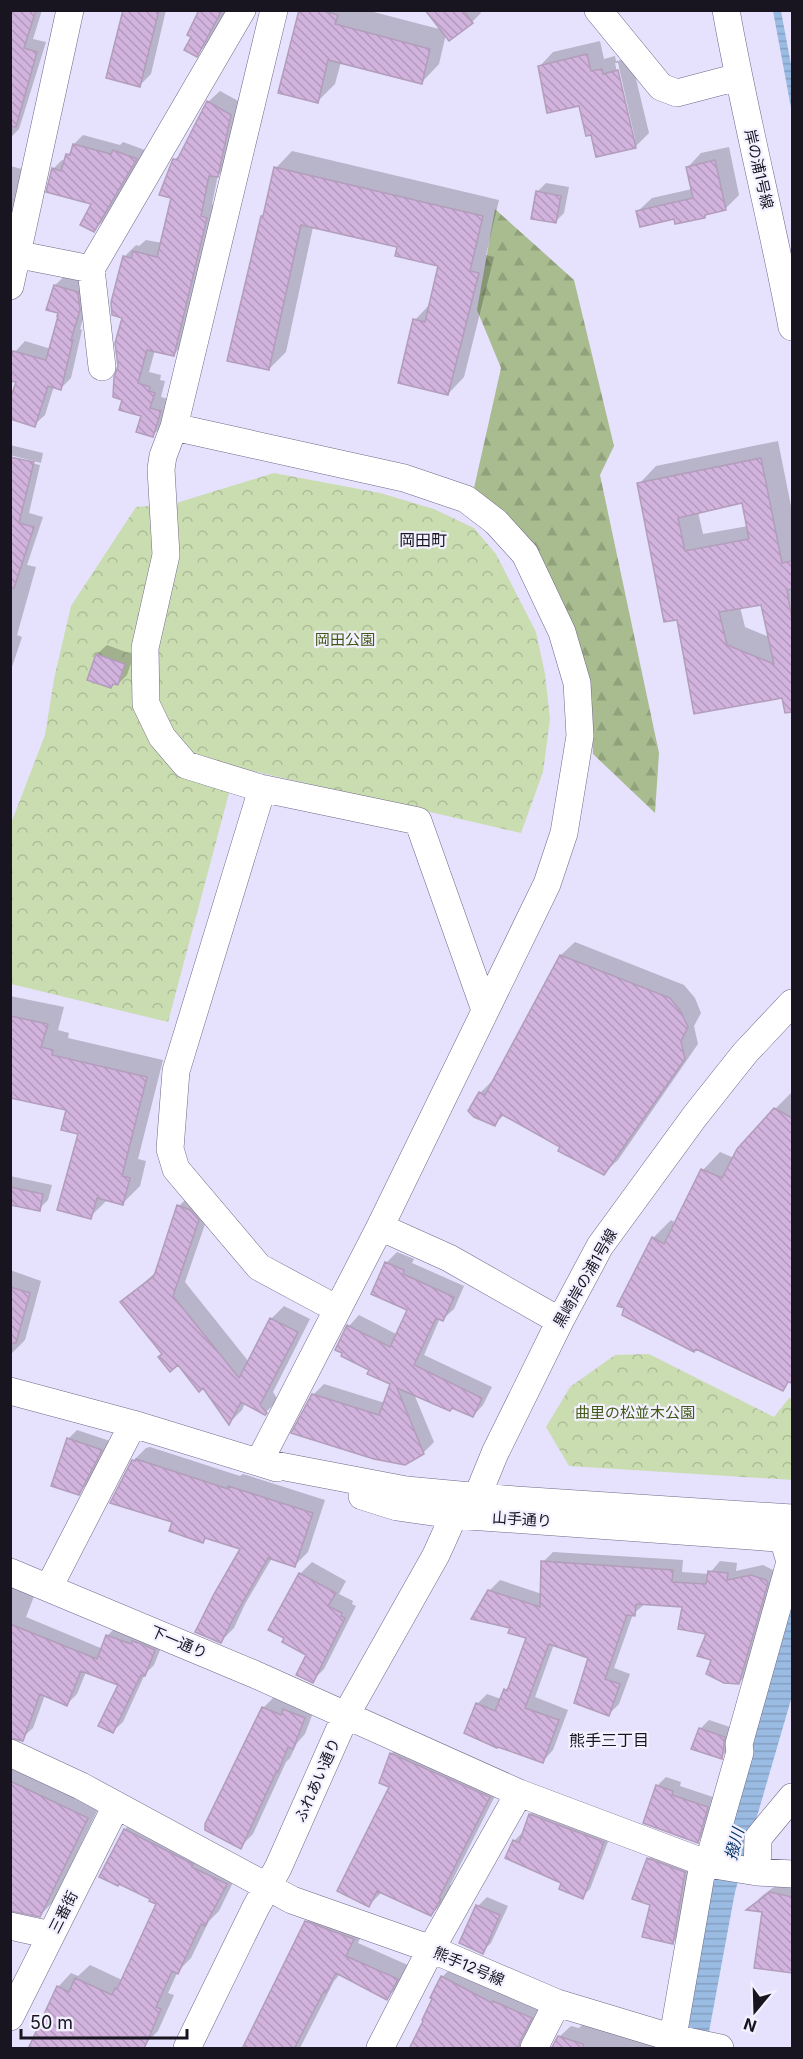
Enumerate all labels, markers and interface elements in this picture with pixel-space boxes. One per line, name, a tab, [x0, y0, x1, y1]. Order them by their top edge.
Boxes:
street label: 岸の浦1号線	[741, 127, 777, 211]
district label: 岡田町	[399, 530, 447, 550]
park label: 岡田公園	[315, 630, 375, 649]
street label: 黒崎岸の浦1号線	[549, 1225, 621, 1331]
park label: 曲里の松並木公園	[575, 1403, 695, 1422]
street label: 山手通り	[491, 1507, 553, 1531]
street label: 下一通り	[148, 1622, 210, 1662]
district label: 熊手三丁目	[569, 1730, 649, 1750]
street label: ふれあい通り	[290, 1735, 344, 1825]
water label: 撥川	[720, 1824, 748, 1862]
street label: 三番街	[44, 1888, 82, 1936]
street label: 熊手12号線	[431, 1943, 507, 1989]
north arrow	[725, 1981, 785, 2041]
scale bar	[21, 2002, 188, 2040]
text: 50 m	[30, 2012, 73, 2033]
text: N	[741, 2014, 759, 2037]

